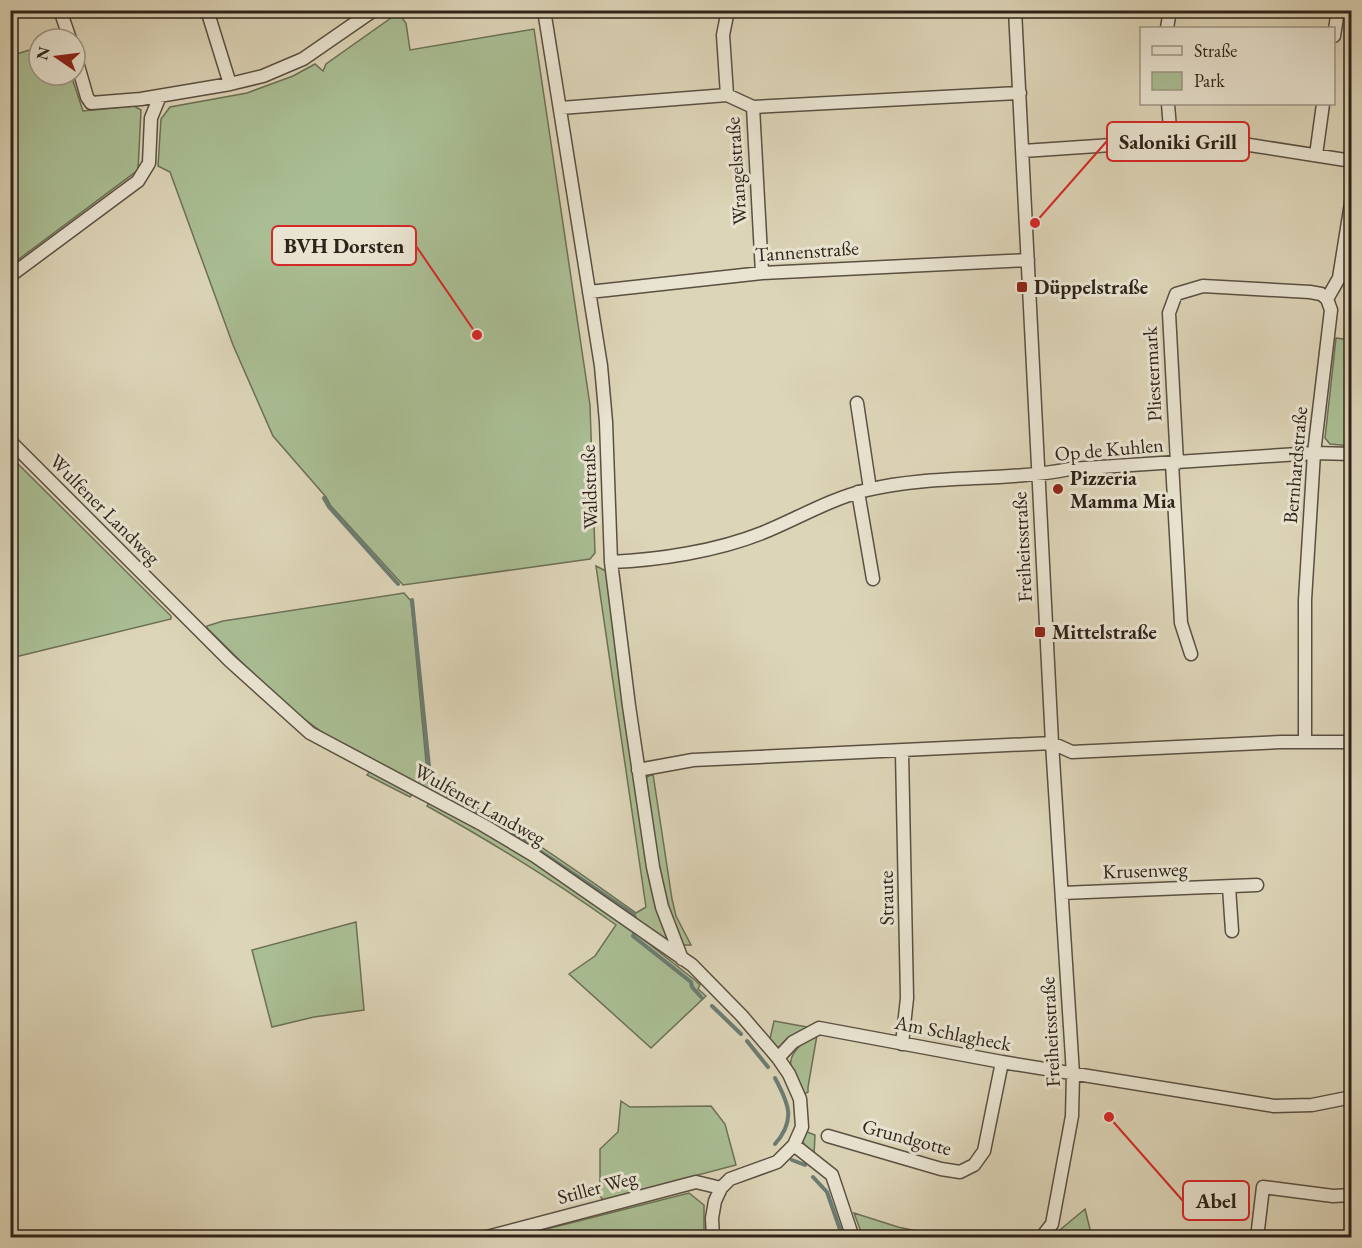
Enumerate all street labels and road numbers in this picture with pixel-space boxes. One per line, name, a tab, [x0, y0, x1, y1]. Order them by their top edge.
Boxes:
street label: Wrangelstraße	[719, 116, 753, 226]
street label: Tannenstraße	[754, 234, 860, 268]
street label: Pliestermark	[1136, 325, 1167, 422]
street label: Bernhardstraße	[1277, 405, 1313, 524]
street label: Op de Kuhlen	[1053, 431, 1165, 467]
street label: Waldstraße	[575, 444, 603, 530]
street label: Wulfener Landweg	[44, 448, 166, 570]
street label: Freiheitsstraße	[1006, 491, 1038, 603]
street label: Wulfener Landweg	[410, 757, 551, 851]
street label: Krusenweg	[1102, 856, 1188, 884]
street label: Straute	[873, 870, 899, 926]
street label: Freiheitsstraße	[1034, 976, 1066, 1088]
street label: Am Schlagheck	[892, 1009, 1014, 1057]
street label: Grundgotte	[859, 1113, 955, 1161]
street label: Stiller Weg	[554, 1164, 640, 1210]

